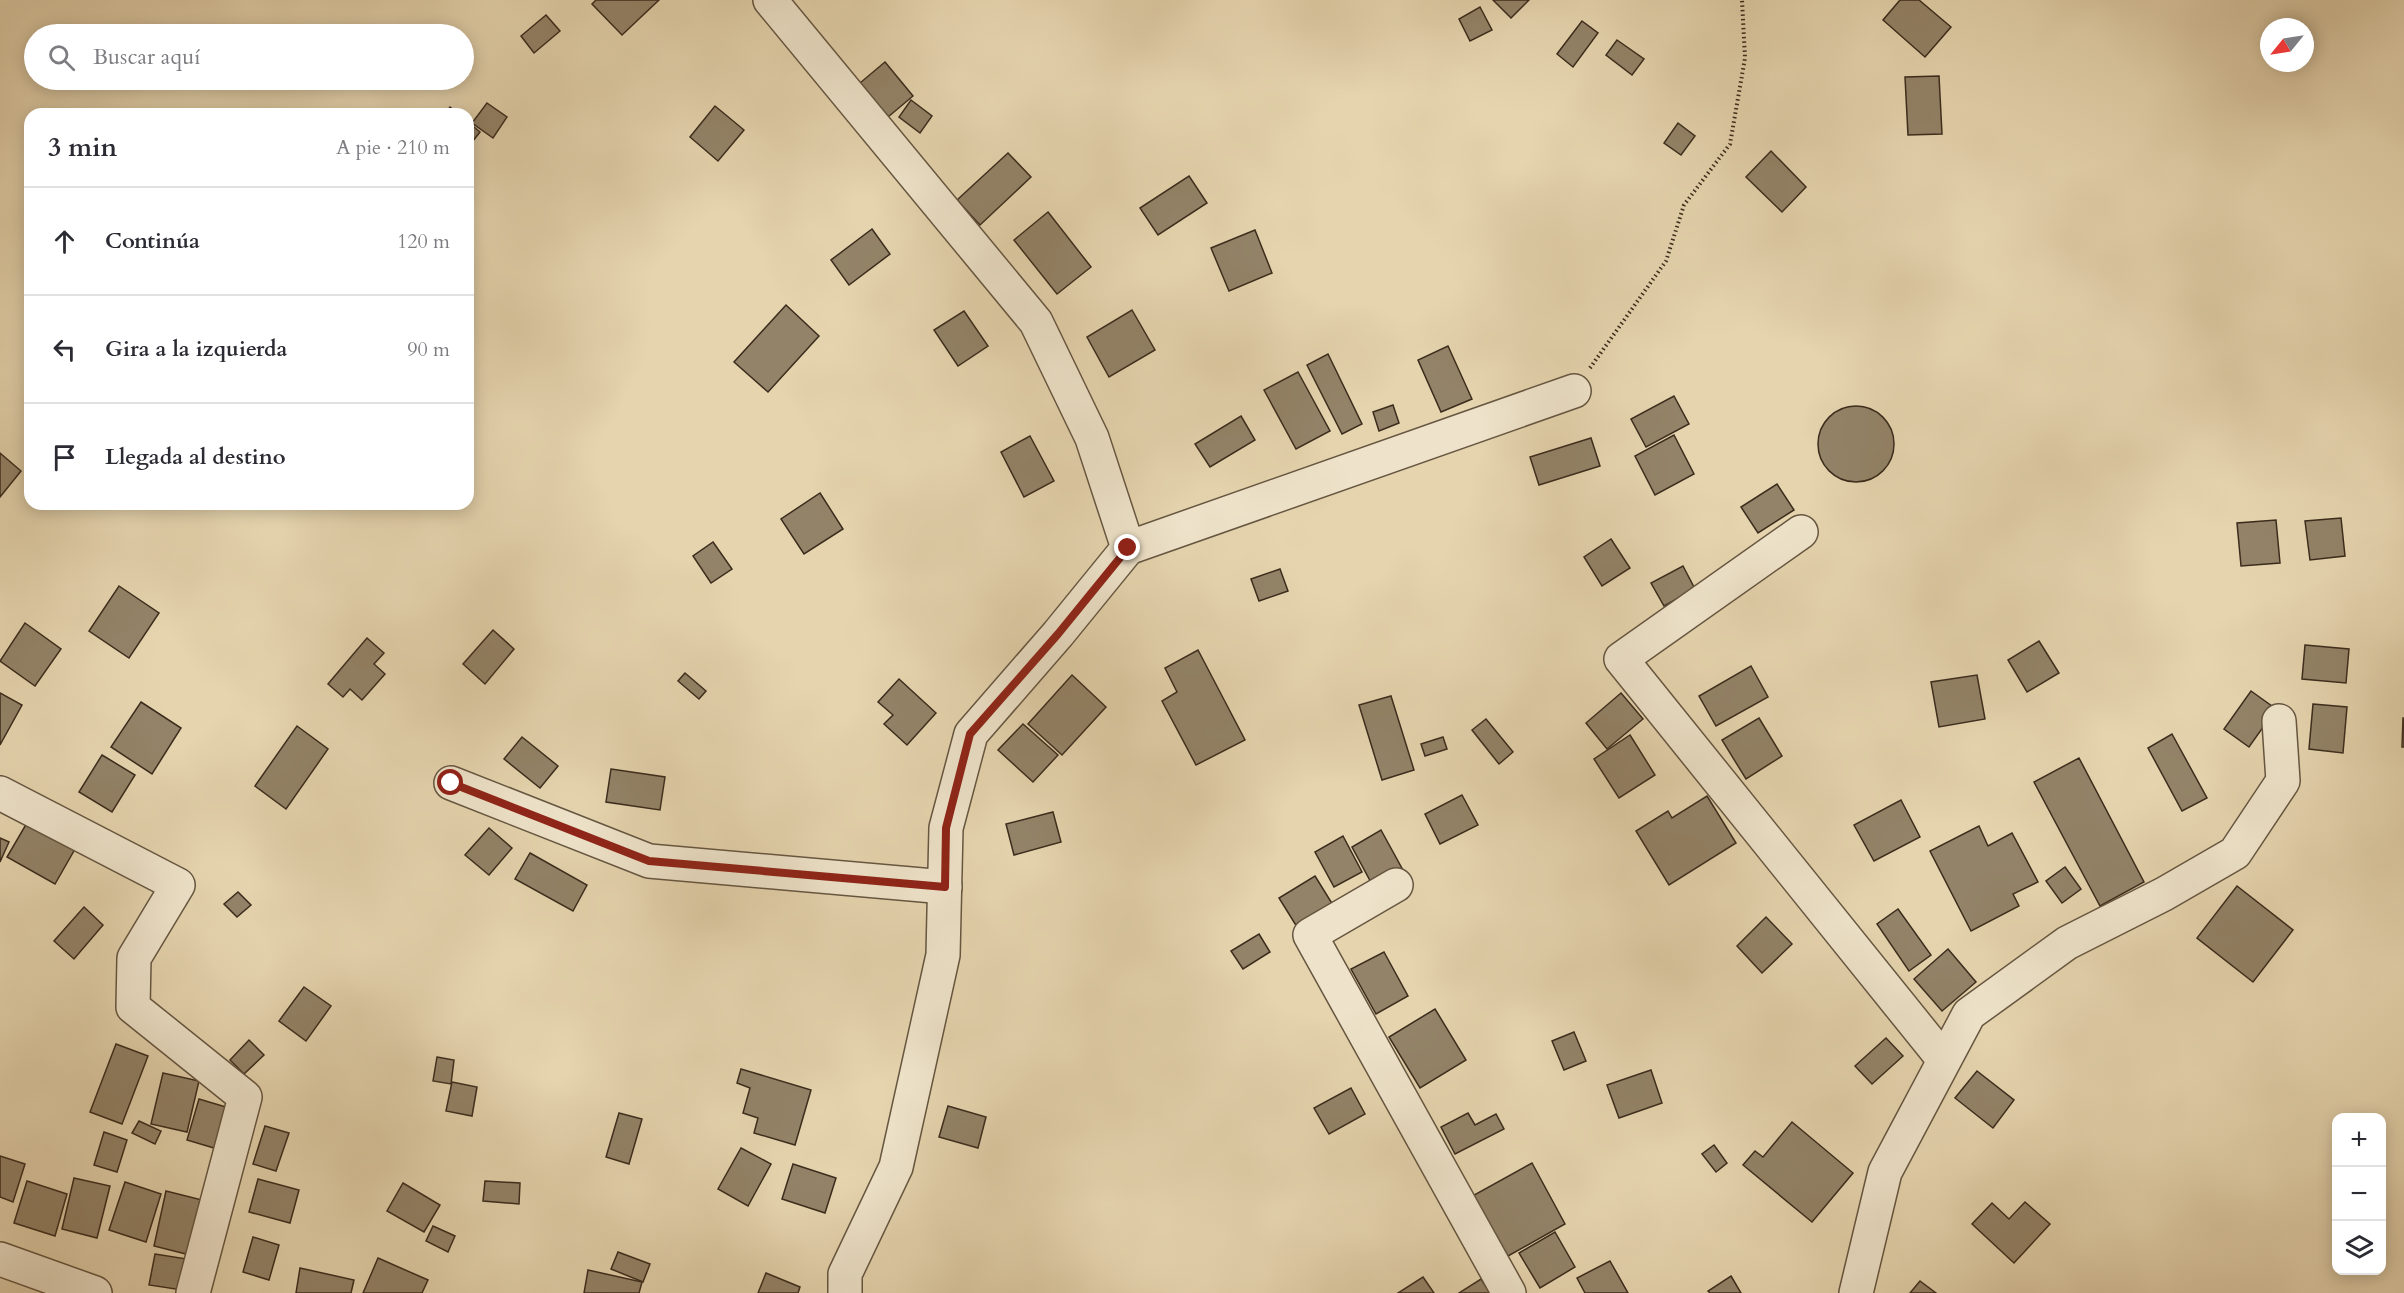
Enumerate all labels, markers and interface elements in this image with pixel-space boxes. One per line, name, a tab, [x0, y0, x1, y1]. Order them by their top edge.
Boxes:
north arrow	[2260, 18, 2314, 72]
search box	[24, 24, 474, 90]
icon: search	[45, 41, 78, 74]
text: Buscar aquí	[93, 42, 200, 72]
text: 3 min	[48, 130, 117, 165]
text: A pie · 210 m	[336, 134, 450, 161]
icon: ahead	[48, 225, 81, 258]
text: Continúa	[105, 226, 200, 256]
text: 120 m	[397, 228, 450, 255]
icon: left	[48, 333, 81, 366]
text: Gira a la izquierda	[105, 334, 288, 364]
text: 90 m	[407, 336, 450, 363]
icon: arrive	[48, 441, 81, 474]
text: Llegada al destino	[105, 442, 286, 472]
route end	[1114, 534, 1140, 560]
route start	[437, 769, 463, 795]
map controls	[2332, 1113, 2386, 1275]
button: +	[2332, 1113, 2386, 1167]
button: −	[2332, 1167, 2386, 1221]
button: layers	[2332, 1221, 2386, 1275]

